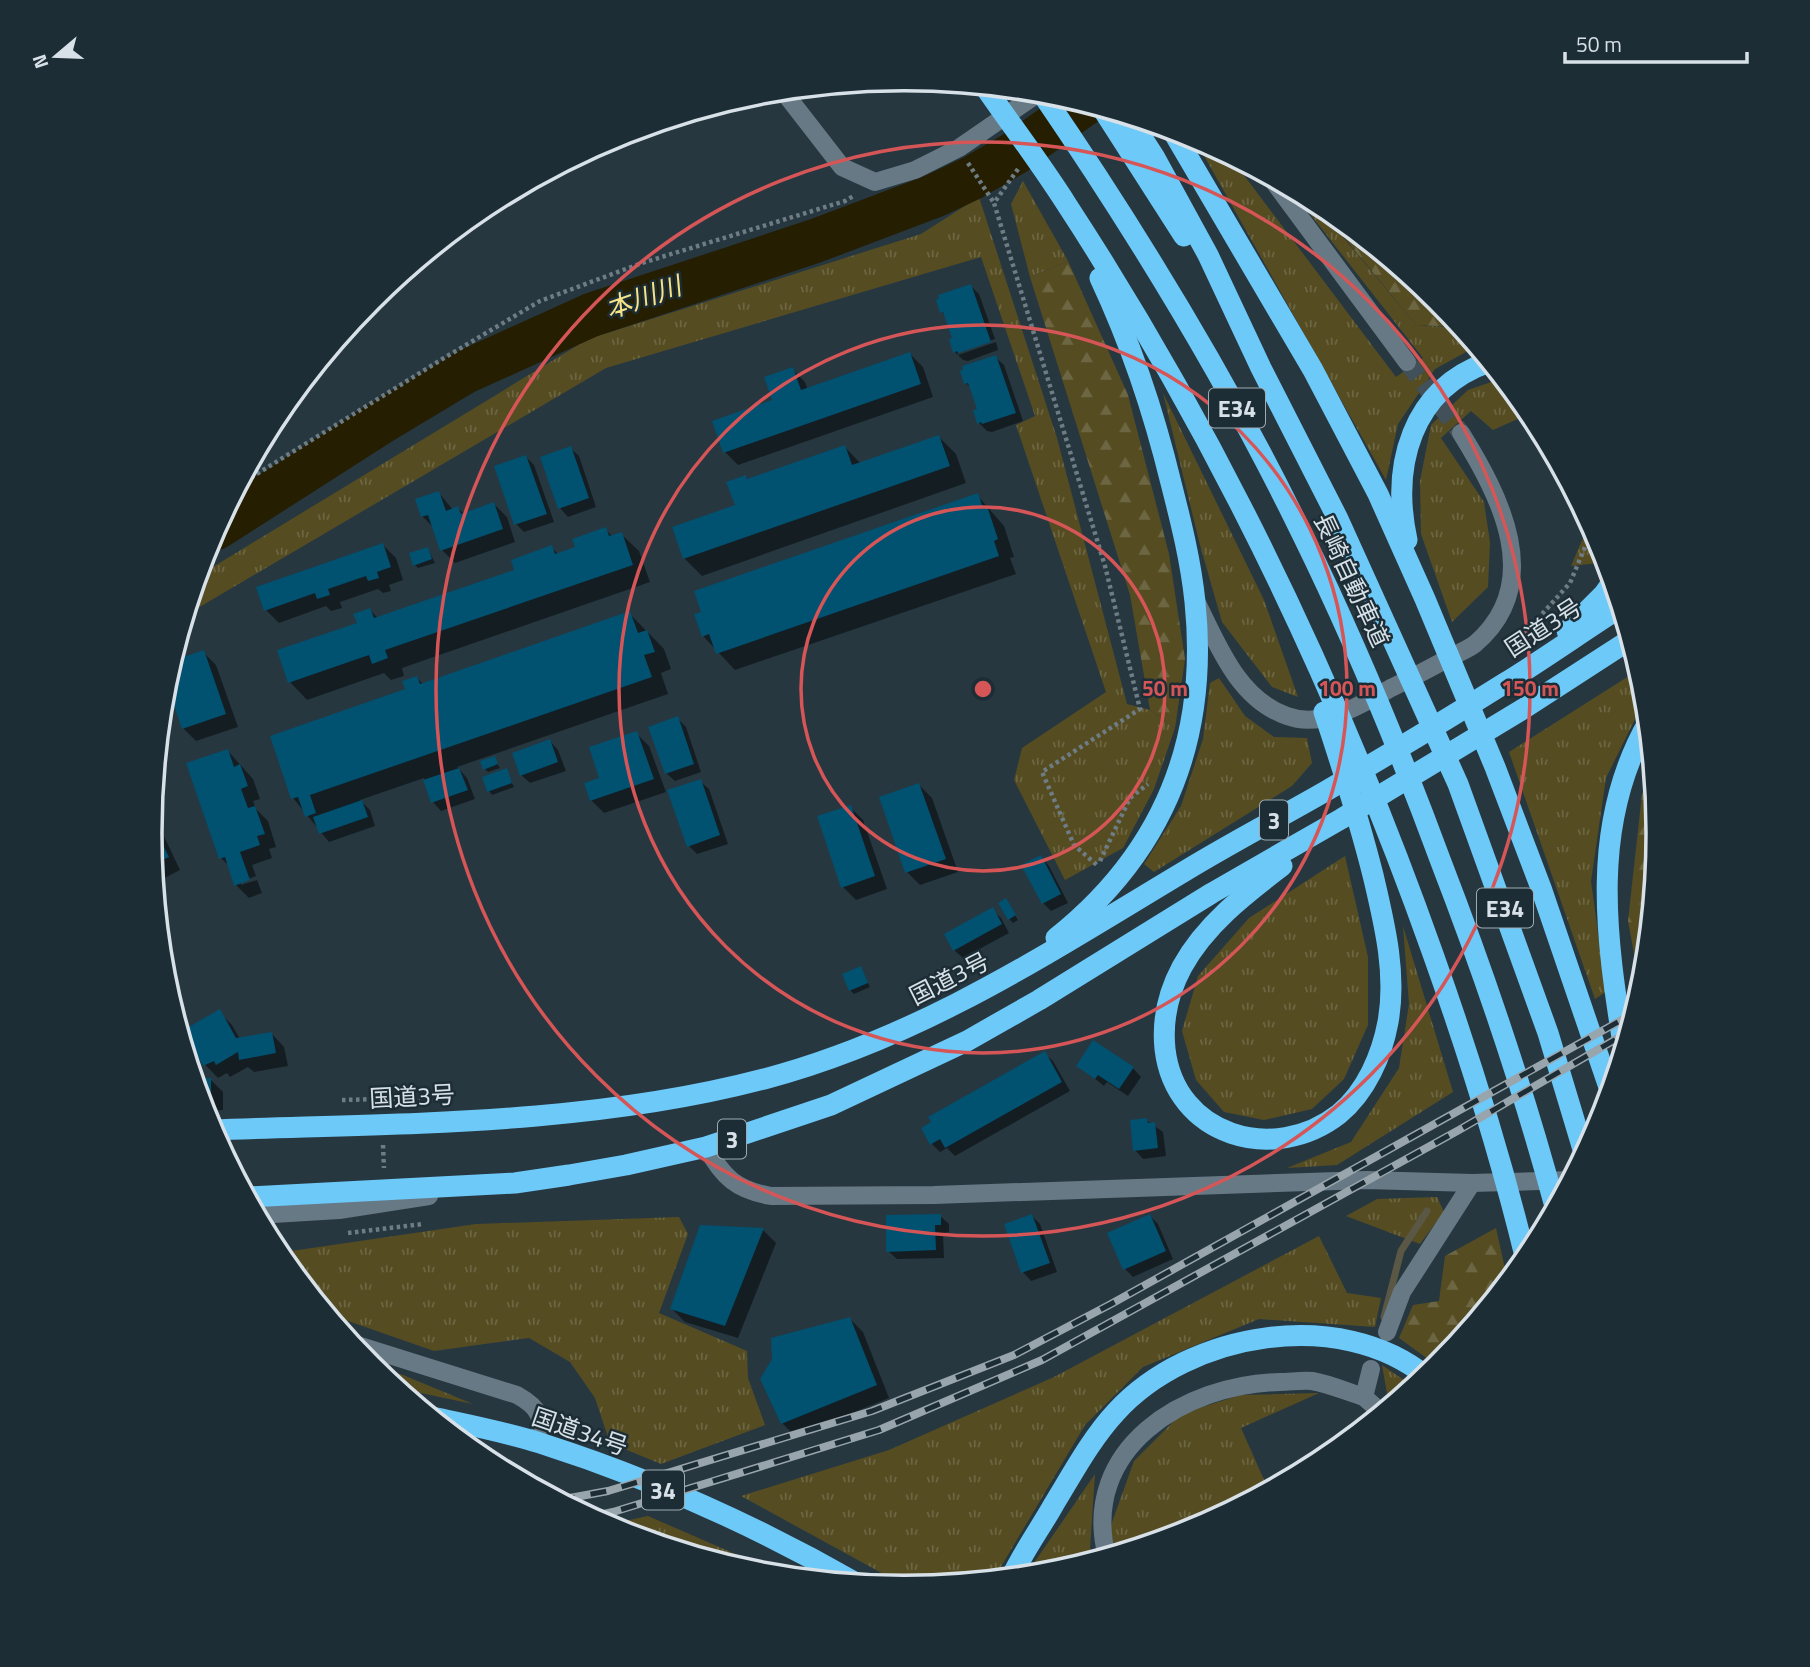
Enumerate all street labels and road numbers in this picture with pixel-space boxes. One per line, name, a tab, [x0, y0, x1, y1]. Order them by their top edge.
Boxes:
road number: E34	[1209, 388, 1265, 428]
street label: 長崎自動車道	[1305, 507, 1399, 653]
street label: 国道3号	[1497, 589, 1589, 665]
road number: 3	[1260, 800, 1288, 840]
road number: E34	[1477, 888, 1533, 928]
street label: 国道3号	[903, 943, 995, 1013]
street label: 国道3号	[368, 1076, 456, 1116]
road number: 3	[718, 1120, 746, 1158]
street label: 国道34号	[527, 1398, 633, 1464]
road number: 34	[642, 1470, 684, 1510]

